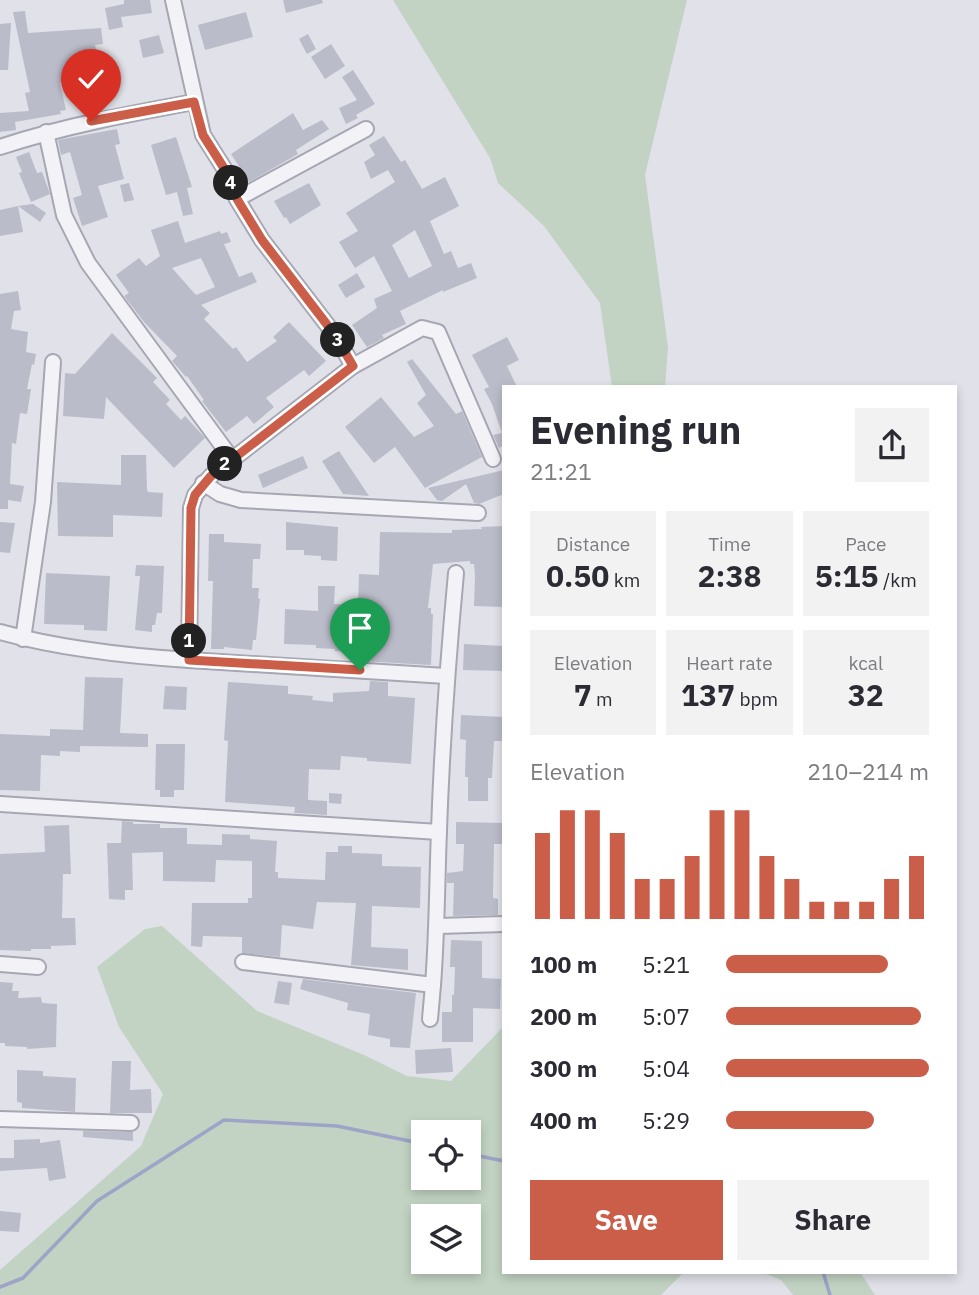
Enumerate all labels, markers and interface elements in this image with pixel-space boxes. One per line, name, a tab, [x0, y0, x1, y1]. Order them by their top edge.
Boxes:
pin	[61, 49, 121, 121]
icon: check	[72, 60, 110, 98]
pin: 4	[214, 166, 248, 200]
text: 4	[225, 170, 236, 194]
pin: 3	[320, 322, 356, 358]
text: 3	[332, 327, 343, 351]
text: Evening run	[530, 405, 741, 454]
button: share	[855, 408, 929, 482]
pin: 2	[208, 447, 243, 482]
text: 2	[219, 451, 230, 475]
text: 21:21	[530, 456, 592, 486]
text: Distance	[556, 532, 630, 556]
text: Time	[708, 532, 751, 556]
text: Pace	[845, 532, 887, 556]
text: 0.50	[546, 556, 609, 595]
text: 2:38	[698, 556, 761, 595]
text: 5:15	[815, 556, 879, 595]
text: km	[609, 568, 640, 592]
text: /km	[879, 568, 917, 592]
pin	[330, 598, 390, 670]
icon: arrive	[341, 609, 379, 647]
pin: 1	[172, 624, 206, 658]
text: 1	[183, 628, 194, 652]
text: Elevation	[554, 651, 633, 675]
text: Heart rate	[686, 651, 773, 675]
text: kcal	[849, 651, 883, 675]
text: 7	[574, 675, 592, 714]
text: 137	[681, 675, 735, 714]
text: 32	[848, 675, 884, 714]
text: m	[592, 687, 613, 711]
text: bpm	[735, 687, 778, 711]
text: Elevation	[530, 756, 625, 786]
text: 210–214 m	[807, 756, 929, 786]
text: 100 m	[530, 949, 597, 979]
text: 5:21	[642, 949, 690, 979]
text: 200 m	[530, 1001, 597, 1031]
text: 5:07	[642, 1001, 690, 1031]
text: 300 m	[530, 1053, 597, 1083]
text: 5:04	[642, 1053, 690, 1083]
text: 400 m	[530, 1105, 597, 1135]
text: 5:29	[642, 1105, 690, 1135]
map controls	[411, 1120, 481, 1274]
button: locate	[411, 1120, 481, 1190]
button: Save	[530, 1180, 723, 1260]
button: Share	[737, 1180, 929, 1260]
button: layers	[411, 1204, 481, 1274]

